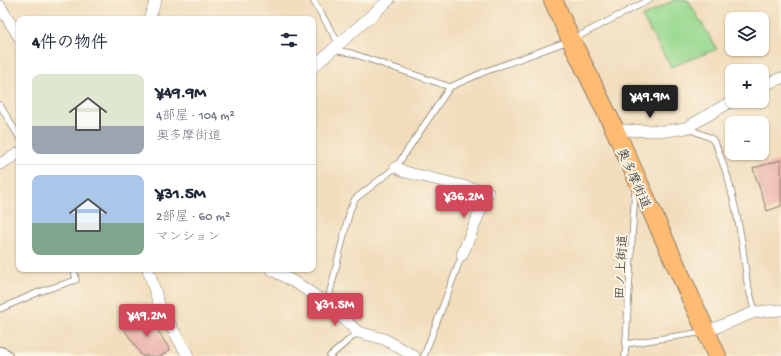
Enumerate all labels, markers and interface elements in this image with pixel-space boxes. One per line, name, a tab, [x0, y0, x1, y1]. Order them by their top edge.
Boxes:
map controls	[725, 12, 769, 160]
button: layers	[725, 12, 769, 56]
icon: filters	[278, 29, 300, 51]
text: 4件の物件	[32, 34, 108, 54]
button: +	[725, 64, 769, 108]
text: ¥49.9M	[156, 84, 206, 104]
pin: ¥49.9M	[617, 85, 683, 119]
icon: home	[64, 90, 112, 138]
text: ¥49.9M	[631, 90, 669, 105]
text: 4部屋 · 104 m²	[156, 109, 235, 124]
button: −	[725, 116, 769, 160]
text: 奥多摩街道	[156, 129, 221, 144]
street label: 奥多摩街道	[613, 146, 654, 212]
text: ¥31.5M	[156, 185, 206, 205]
pin: ¥36.2M	[431, 185, 497, 219]
text: ¥36.2M	[445, 190, 483, 205]
icon: home	[64, 191, 112, 239]
text: 2部屋 · 60 m²	[156, 210, 230, 225]
text: マンション	[156, 230, 220, 245]
street label: 田ノ上街道	[612, 234, 632, 300]
pin: ¥31.5M	[302, 293, 368, 327]
text: ¥31.5M	[316, 298, 354, 313]
pin: ¥49.2M	[114, 304, 180, 338]
text: ¥49.2M	[128, 309, 166, 324]

